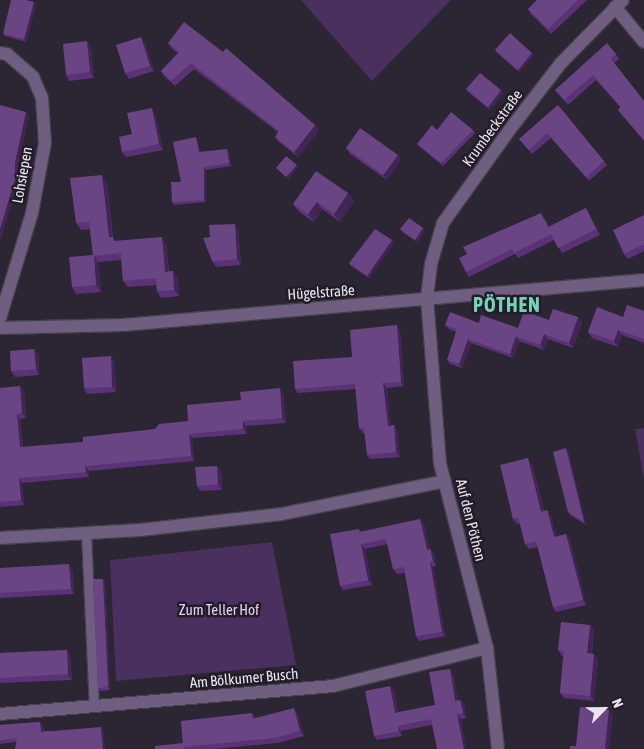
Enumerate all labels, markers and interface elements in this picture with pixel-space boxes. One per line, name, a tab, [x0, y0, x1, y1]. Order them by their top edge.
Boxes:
street label: Krumbeckstraße	[458, 86, 526, 170]
street label: Lohsiepen	[8, 145, 36, 205]
street label: Hügelstraße	[287, 281, 355, 303]
district label: PÖTHEN	[472, 292, 542, 316]
street label: Auf den Pöthen	[452, 477, 490, 563]
park label: Zum Teller Hof	[179, 601, 259, 619]
street label: Am Bölkumer Busch	[189, 664, 299, 692]
north arrow	[579, 684, 629, 734]
text: N	[609, 696, 627, 710]

